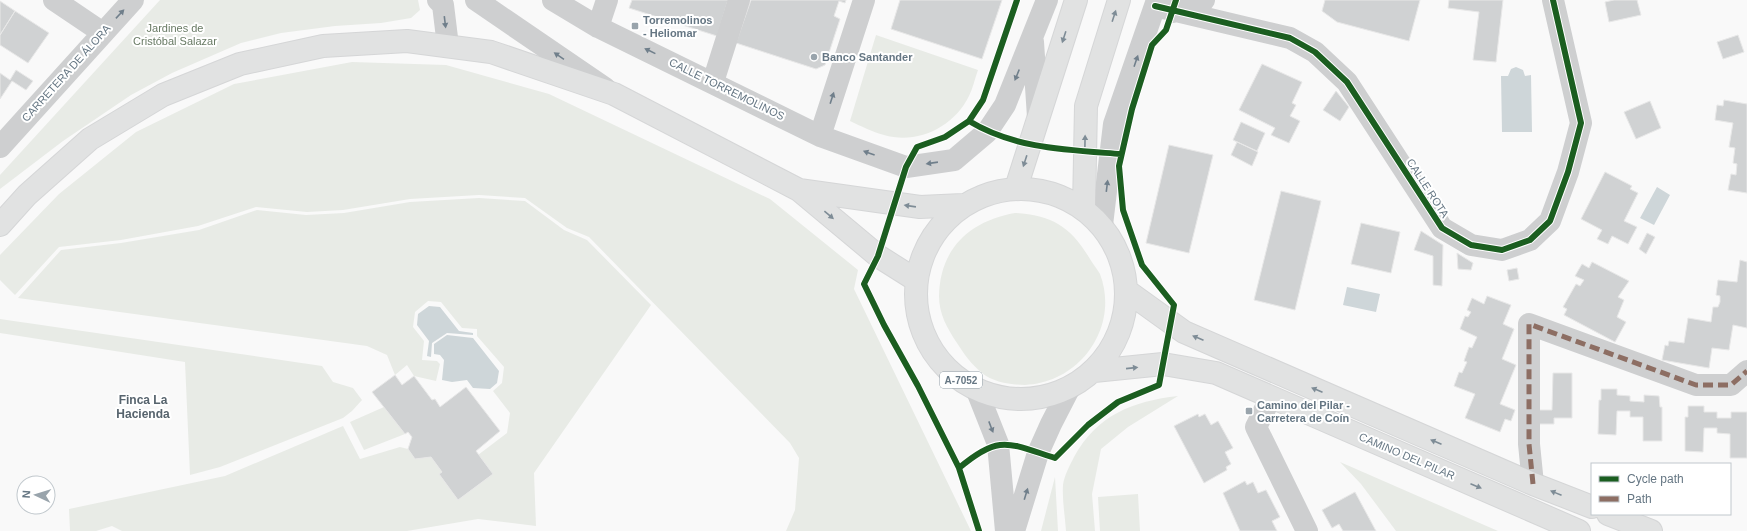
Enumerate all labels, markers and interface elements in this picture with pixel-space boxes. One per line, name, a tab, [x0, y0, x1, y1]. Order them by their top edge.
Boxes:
one-way arrow	[115, 9, 124, 19]
one-way arrow	[1111, 9, 1117, 21]
place label: Torremolinos - Heliomar	[643, 14, 712, 39]
one-way arrow	[442, 16, 448, 28]
marker: Torremolinos - Heliomar	[630, 21, 640, 31]
street label: CARRETERA DE ÁLORA	[19, 22, 113, 124]
park label: Jardines de Cristóbal Salazar	[133, 22, 217, 47]
one-way arrow	[1061, 31, 1067, 43]
one-way arrow	[645, 48, 656, 55]
place label: Banco Santander	[822, 51, 913, 63]
one-way arrow	[554, 52, 564, 60]
marker: Banco Santander	[809, 52, 819, 62]
one-way arrow	[1134, 54, 1140, 66]
street label: CALLE TORREMOLINOS	[667, 56, 787, 122]
one-way arrow	[1014, 70, 1020, 82]
one-way arrow	[829, 92, 835, 104]
one-way arrow	[1082, 134, 1088, 147]
one-way arrow	[863, 150, 875, 156]
one-way arrow	[1021, 155, 1027, 167]
street label: CALLE ROTA	[1405, 156, 1452, 220]
one-way arrow	[926, 160, 938, 166]
one-way arrow	[1104, 180, 1110, 192]
one-way arrow	[904, 203, 916, 209]
one-way arrow	[824, 211, 834, 220]
one-way arrow	[1191, 335, 1203, 341]
one-way arrow	[1126, 364, 1138, 371]
road number: A-7052	[940, 372, 982, 388]
one-way arrow	[1311, 387, 1323, 393]
district label: Finca La Hacienda	[116, 393, 170, 421]
place label: Camino del Pilar - Carretera de Coín	[1257, 399, 1350, 424]
marker: Camino del Pilar - Carretera de Coín	[1244, 406, 1254, 416]
one-way arrow	[989, 422, 995, 434]
street label: CAMINO DEL PILAR	[1357, 430, 1457, 482]
one-way arrow	[1431, 439, 1442, 445]
legend	[1591, 463, 1731, 515]
text: Cycle path	[1627, 472, 1684, 486]
north arrow	[16, 475, 56, 515]
one-way arrow	[1470, 483, 1481, 489]
one-way arrow	[1023, 487, 1029, 499]
text: N	[20, 490, 32, 499]
one-way arrow	[1550, 490, 1561, 496]
text: Path	[1627, 492, 1652, 506]

